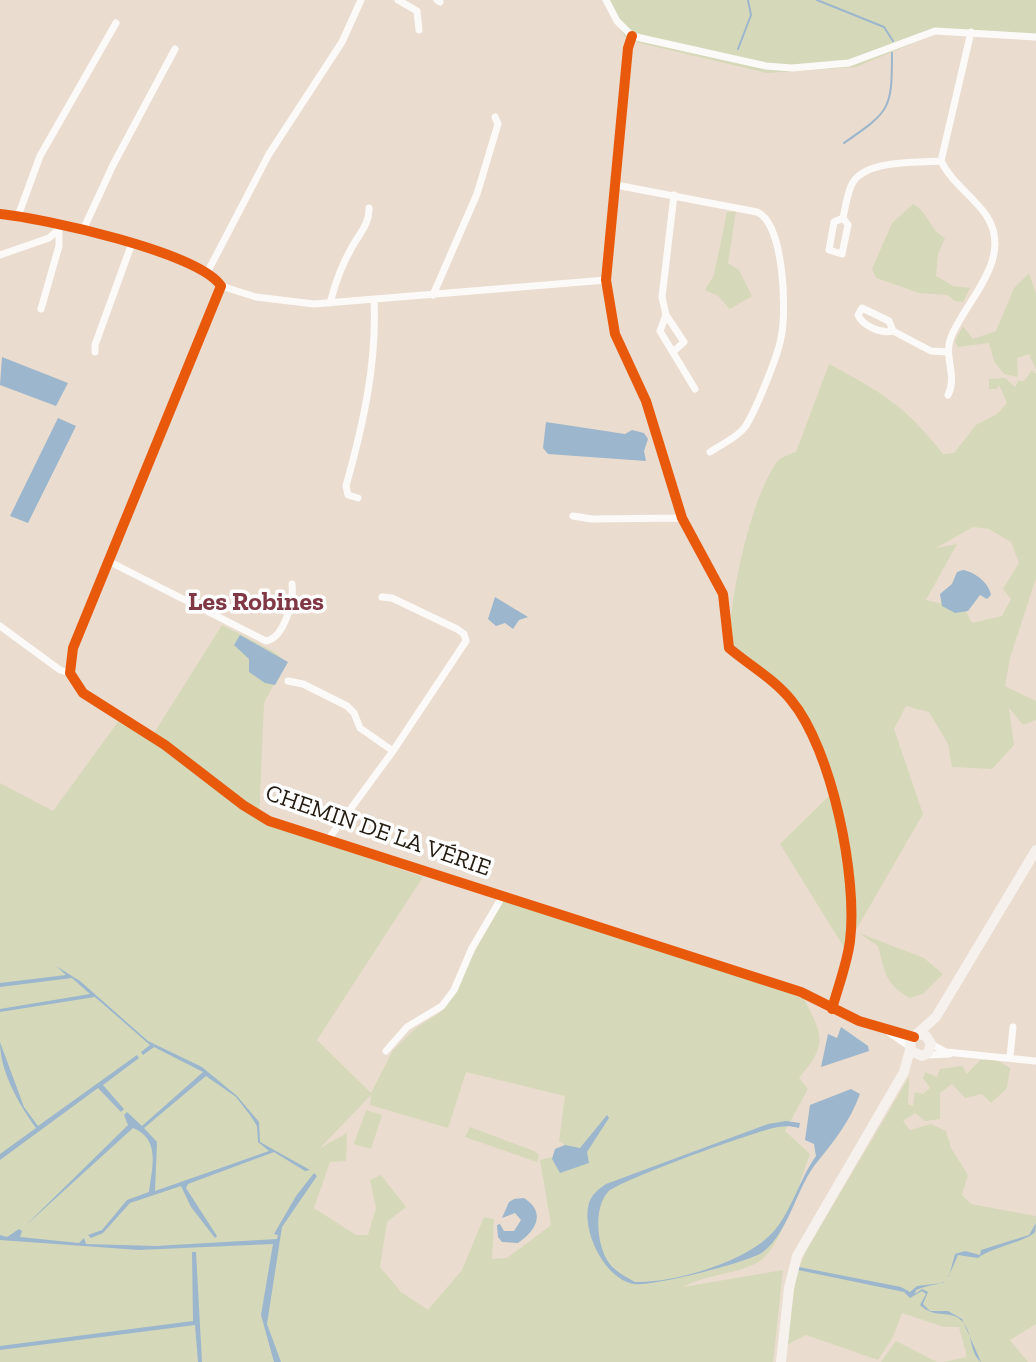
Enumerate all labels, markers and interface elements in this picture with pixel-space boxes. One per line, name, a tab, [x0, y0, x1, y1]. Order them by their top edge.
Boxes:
district label: Les Robines	[188, 587, 324, 619]
street label: CHEMIN DE LA VÉRIE	[262, 779, 494, 883]

